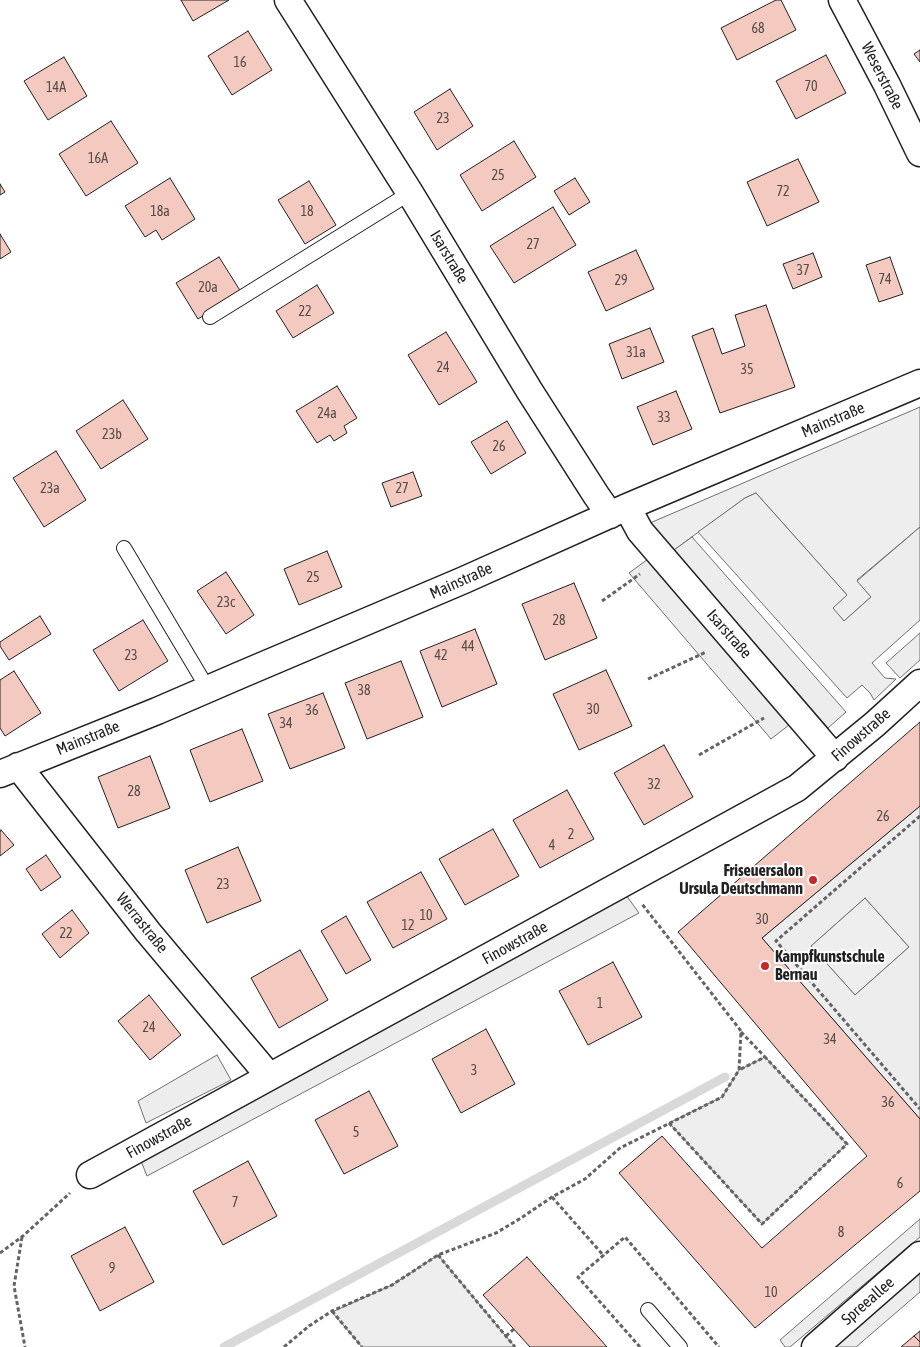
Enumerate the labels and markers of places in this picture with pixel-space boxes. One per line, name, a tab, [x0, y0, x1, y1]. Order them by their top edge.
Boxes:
place label: Friseuersalon Ursula Deutschmann	[679, 861, 803, 899]
marker: Friseuersalon Ursula Deutschmann	[807, 874, 819, 886]
place label: Kampfkunstschule Bernau	[775, 947, 885, 985]
marker: Kampfkunstschule Bernau	[759, 960, 771, 972]

